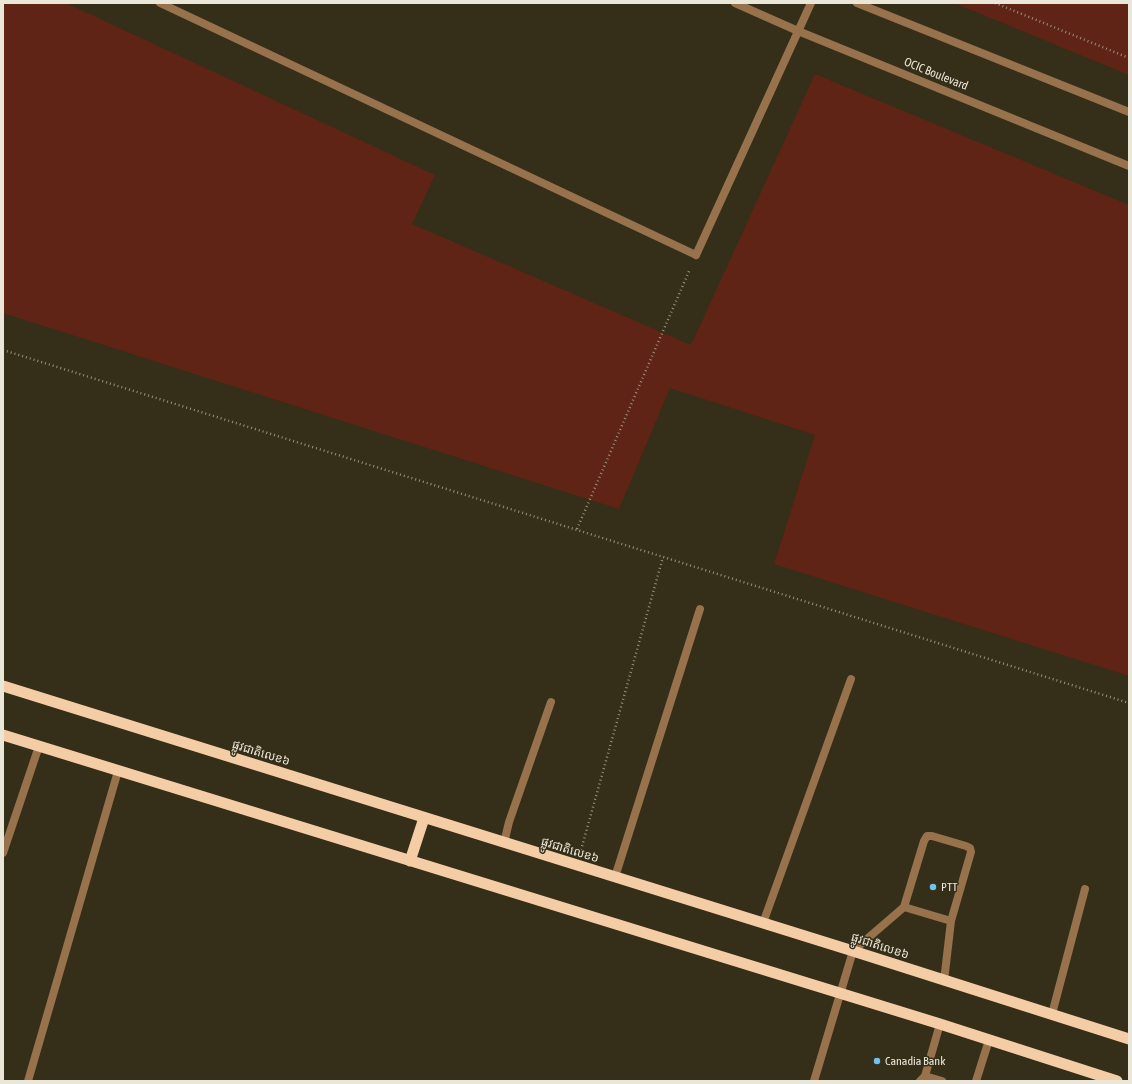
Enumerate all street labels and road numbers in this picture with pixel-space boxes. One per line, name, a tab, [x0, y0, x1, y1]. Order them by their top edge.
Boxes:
street label: OCIC Boulevard	[902, 55, 970, 93]
street label: ផ្លូវជាតិលេខ៦	[230, 737, 292, 769]
street label: ផ្លូវជាតិលេខ៦	[539, 834, 601, 866]
street label: ផ្លូវជាតិលេខ៦	[849, 930, 911, 962]

